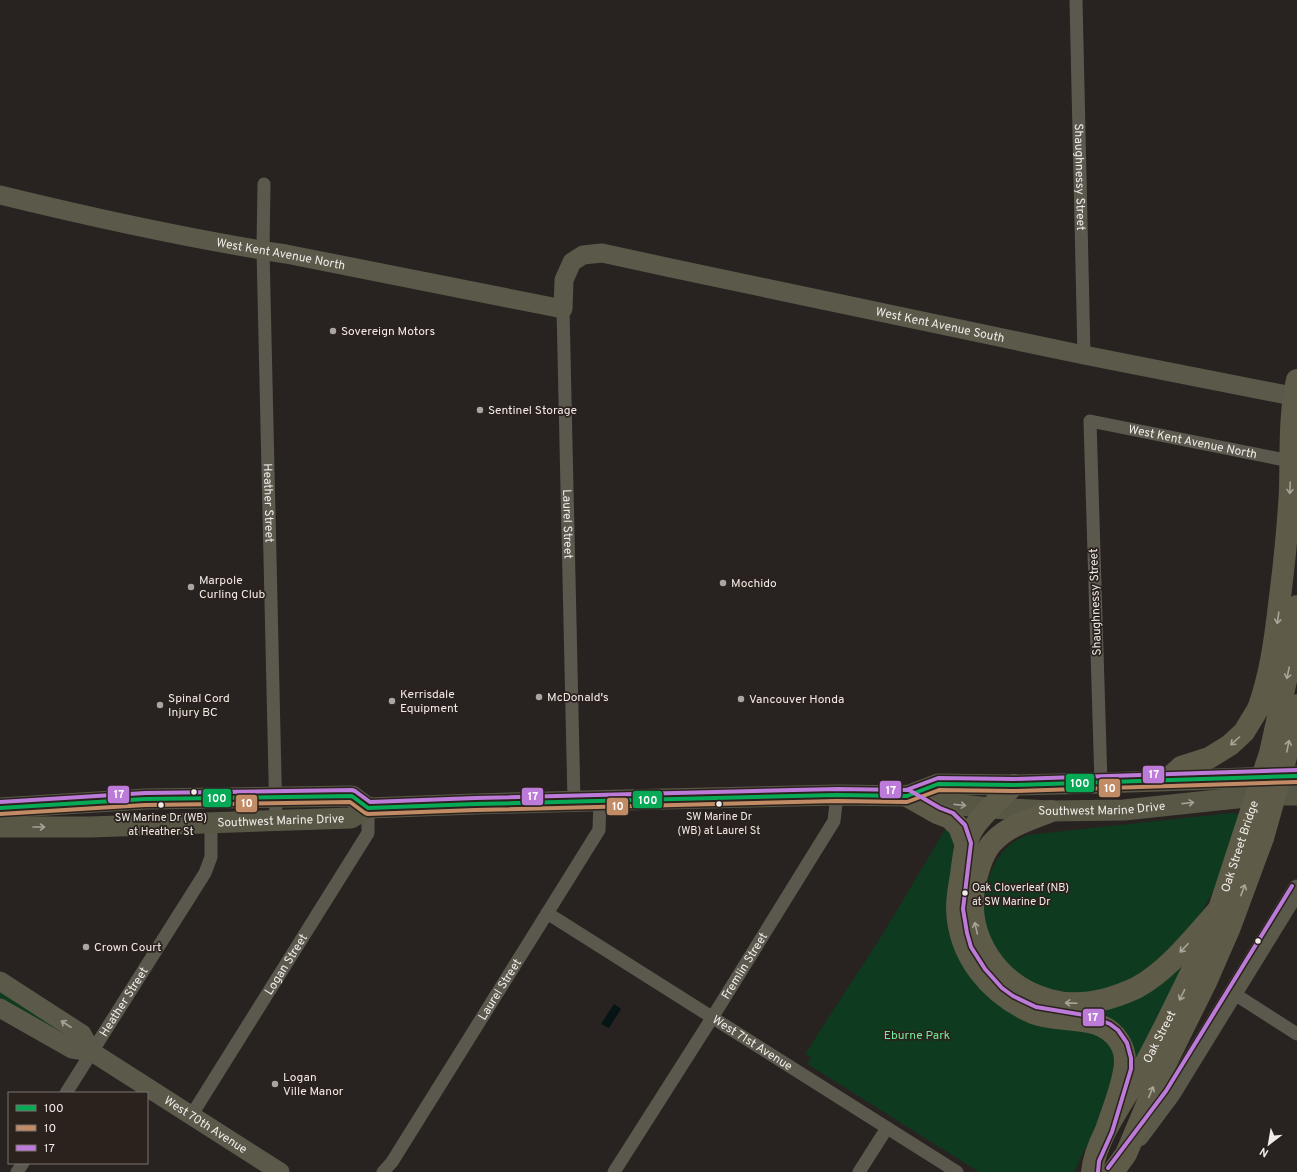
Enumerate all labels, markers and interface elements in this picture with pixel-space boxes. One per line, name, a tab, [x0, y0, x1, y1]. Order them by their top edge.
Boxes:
street label: Shaughnessy Street	[1070, 123, 1088, 231]
street label: West Kent Avenue North	[215, 235, 347, 275]
street label: West Kent Avenue South	[874, 304, 1006, 347]
place label: Sovereign Motors	[341, 324, 435, 340]
marker: Sovereign Motors	[328, 326, 338, 336]
place label: Sentinel Storage	[488, 403, 577, 419]
marker: Sentinel Storage	[475, 405, 485, 415]
street label: West Kent Avenue North	[1127, 422, 1258, 463]
street label: Heather Street	[259, 463, 277, 543]
one-way arrow	[1286, 481, 1293, 494]
street label: Laurel Street	[558, 489, 576, 559]
street label: Shaughnessy Street	[1086, 548, 1106, 656]
place label: Marpole Curling Club	[199, 573, 266, 603]
place label: Mochido	[731, 576, 777, 592]
marker: Mochido	[718, 578, 728, 588]
marker: Marpole Curling Club	[186, 582, 196, 592]
one-way arrow	[1274, 611, 1282, 624]
one-way arrow	[1283, 666, 1291, 679]
place label: Kerrisdale Equipment	[400, 687, 458, 717]
place label: McDonald's	[547, 690, 609, 706]
place label: Spinal Cord Injury BC	[168, 691, 230, 721]
marker: McDonald's	[534, 692, 544, 702]
place label: Vancouver Honda	[749, 692, 844, 708]
marker: Vancouver Honda	[736, 694, 746, 704]
marker: Kerrisdale Equipment	[387, 696, 397, 706]
marker: Spinal Cord Injury BC	[155, 700, 165, 710]
one-way arrow	[1230, 736, 1240, 745]
one-way arrow	[1285, 740, 1293, 753]
line badge: 17	[1142, 765, 1165, 784]
text: 17	[1149, 768, 1159, 782]
line badge: 100	[1065, 773, 1095, 793]
text: 100	[1071, 777, 1089, 791]
line badge: 10	[1098, 778, 1121, 798]
line badge: 17	[879, 780, 902, 799]
text: 10	[1104, 782, 1116, 796]
text: 17	[886, 784, 896, 798]
line badge: 17	[107, 785, 130, 804]
unlabelled marker	[189, 787, 199, 797]
line badge: 17	[521, 787, 544, 806]
text: 17	[114, 788, 124, 802]
line badge: 100	[202, 788, 232, 808]
text: 17	[528, 790, 538, 804]
line badge: 100	[632, 790, 663, 809]
text: 100	[208, 792, 226, 806]
line badge: 10	[235, 794, 258, 813]
text: 100	[639, 794, 657, 808]
text: 10	[241, 797, 253, 811]
line badge: 10	[606, 797, 629, 816]
marker: SW Marine Dr (WB) at Laurel St	[714, 799, 724, 809]
street label: Southwest Marine Drive	[1038, 799, 1166, 820]
one-way arrow	[1181, 799, 1194, 807]
street label: Oak Street Bridge	[1218, 799, 1263, 894]
marker: SW Marine Dr (WB) at Heather St	[156, 800, 166, 810]
text: 10	[612, 800, 624, 814]
one-way arrow	[953, 801, 966, 808]
place label: SW Marine Dr (WB) at Laurel St	[678, 810, 760, 838]
place label: SW Marine Dr (WB) at Heather St	[115, 811, 207, 839]
street label: Southwest Marine Drive	[217, 811, 345, 832]
one-way arrow	[32, 823, 45, 831]
place label: Oak Cloverleaf (NB) at SW Marine Dr	[972, 881, 1069, 909]
one-way arrow	[1240, 885, 1248, 897]
marker: Oak Cloverleaf (NB) at SW Marine Dr	[960, 888, 970, 898]
one-way arrow	[972, 922, 980, 935]
street label: Fremlin Street	[718, 930, 772, 1003]
street label: Logan Street	[262, 931, 312, 999]
unlabelled marker	[1253, 936, 1263, 946]
place label: Crown Court	[94, 940, 162, 956]
marker: Crown Court	[81, 942, 91, 952]
one-way arrow	[1179, 943, 1189, 953]
street label: Laurel Street	[475, 956, 526, 1024]
street label: Heather Street	[97, 964, 152, 1040]
one-way arrow	[1177, 988, 1185, 1000]
one-way arrow	[1065, 999, 1078, 1006]
line badge: 17	[1082, 1008, 1105, 1027]
street label: Oak Street	[1140, 1008, 1180, 1066]
text: 17	[1088, 1011, 1098, 1025]
street label: West 71st Avenue	[709, 1012, 795, 1075]
one-way arrow	[61, 1020, 72, 1028]
park label: Eburne Park	[884, 1028, 950, 1044]
place label: Logan Ville Manor	[283, 1070, 344, 1100]
marker: Logan Ville Manor	[270, 1079, 280, 1089]
one-way arrow	[1148, 1087, 1156, 1099]
legend	[8, 1092, 148, 1164]
street label: West 70th Avenue	[161, 1093, 250, 1158]
text: 100	[44, 1101, 64, 1117]
text: 10	[44, 1121, 56, 1137]
north arrow	[1249, 1124, 1289, 1164]
text: 17	[44, 1141, 55, 1157]
text: N	[1257, 1144, 1271, 1160]

